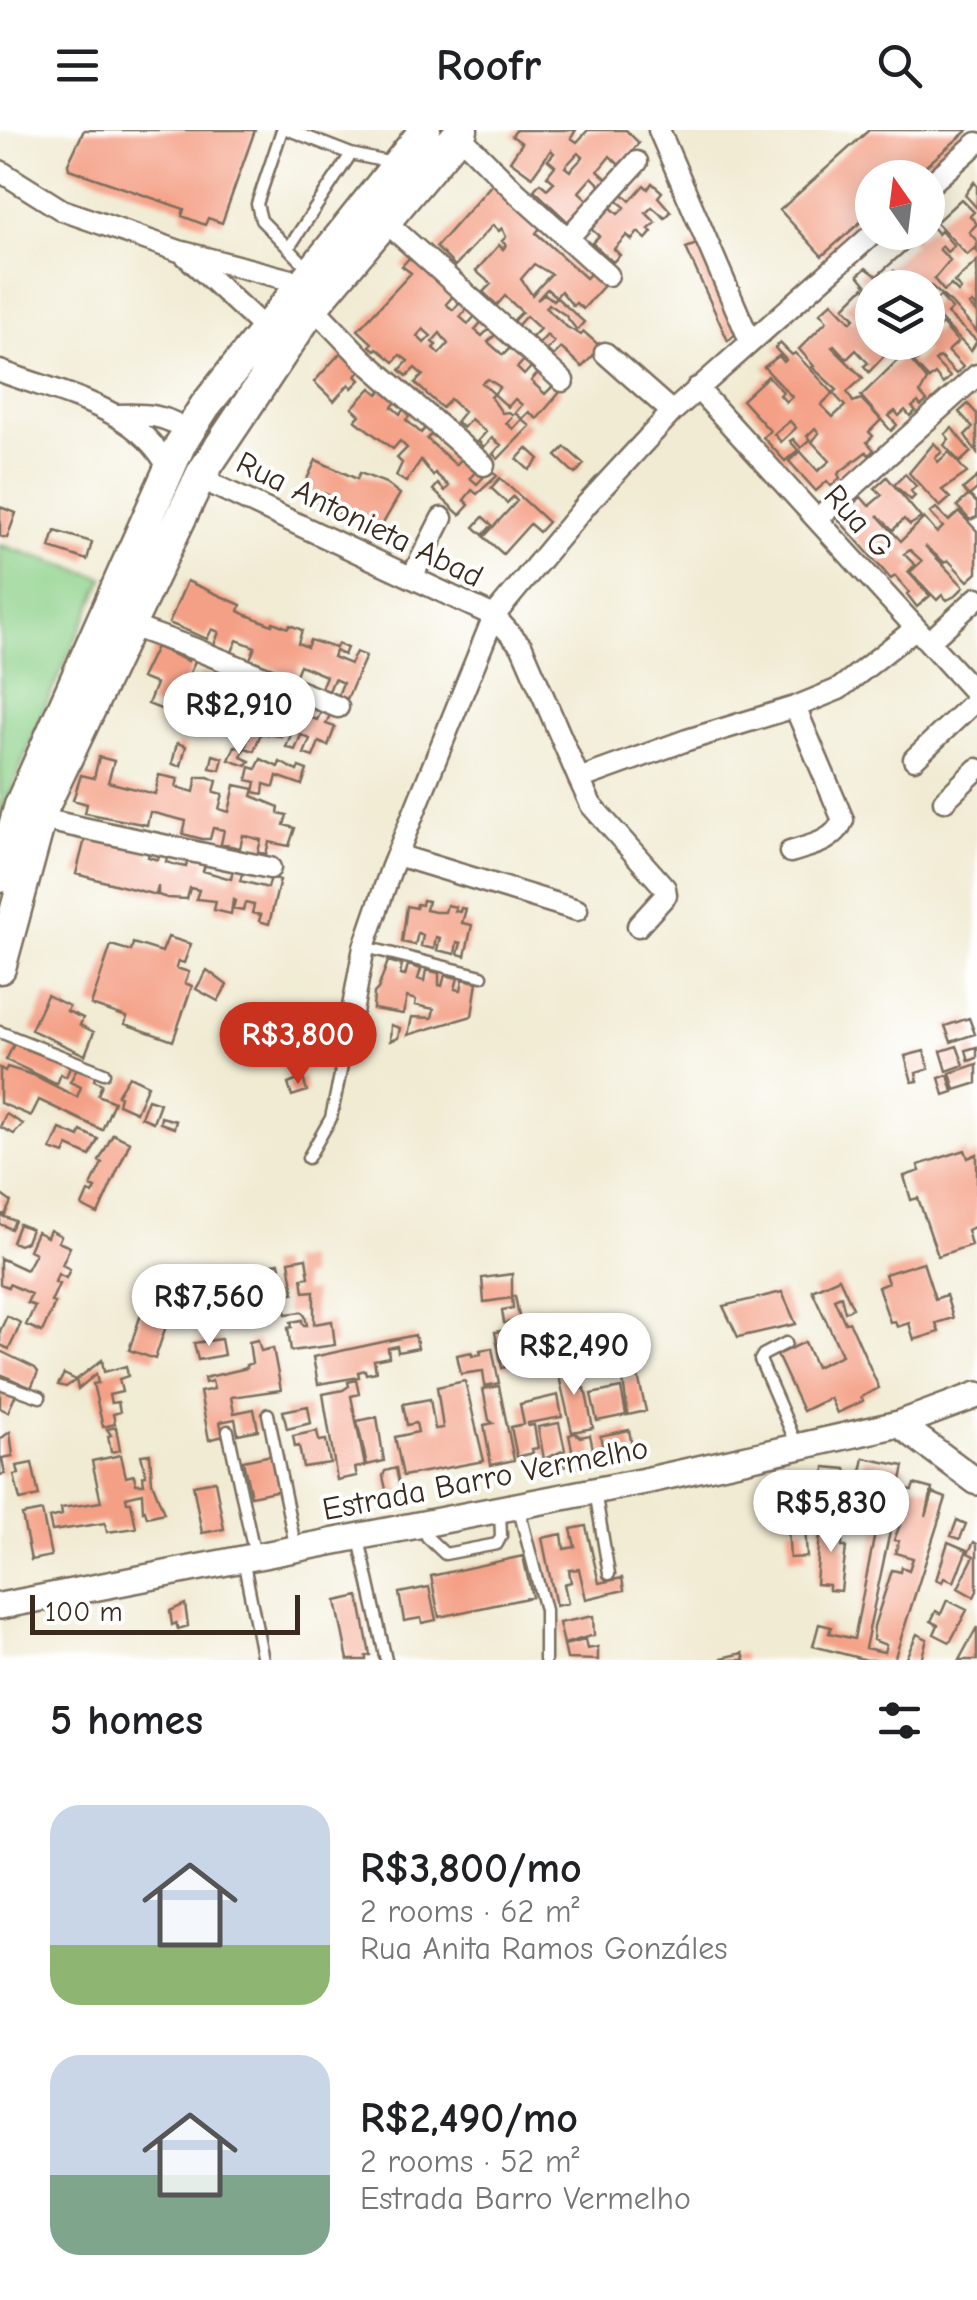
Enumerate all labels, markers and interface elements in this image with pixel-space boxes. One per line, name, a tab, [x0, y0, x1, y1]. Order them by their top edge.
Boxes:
icon: menu	[50, 38, 105, 93]
icon: search	[872, 38, 927, 93]
text: Roofr	[436, 39, 541, 91]
north arrow	[855, 160, 945, 250]
map controls	[855, 160, 945, 360]
button: layers	[855, 270, 945, 360]
street label: Rua Antonieta Abad	[230, 444, 489, 595]
street label: Rua G	[816, 477, 901, 566]
pin: R$2,910	[147, 672, 331, 757]
text: R$2,910	[185, 686, 293, 723]
pin: R$3,800	[206, 1002, 390, 1087]
text: R$3,800	[242, 1016, 354, 1053]
pin: R$7,560	[117, 1264, 301, 1349]
text: R$7,560	[154, 1278, 264, 1315]
pin: R$2,490	[482, 1313, 666, 1398]
text: R$2,490	[519, 1327, 629, 1364]
street label: Estrada Barro Vermelho	[319, 1429, 651, 1528]
pin: R$5,830	[739, 1470, 923, 1555]
text: R$5,830	[775, 1484, 887, 1521]
scale bar	[30, 1590, 300, 1634]
text: 100 m	[45, 1596, 123, 1628]
icon: filters	[872, 1693, 927, 1748]
text: 5 homes	[50, 1696, 203, 1745]
text: R$3,800/mo	[360, 1844, 582, 1893]
icon: home	[130, 1845, 250, 1965]
text: 2 rooms · 62 m²	[360, 1893, 579, 1930]
text: Rua Anita Ramos Gonzáles	[360, 1930, 728, 1967]
text: R$2,490/mo	[360, 2094, 578, 2143]
icon: home	[130, 2095, 250, 2215]
text: 2 rooms · 52 m²	[360, 2143, 579, 2180]
text: Estrada Barro Vermelho	[360, 2180, 691, 2217]

